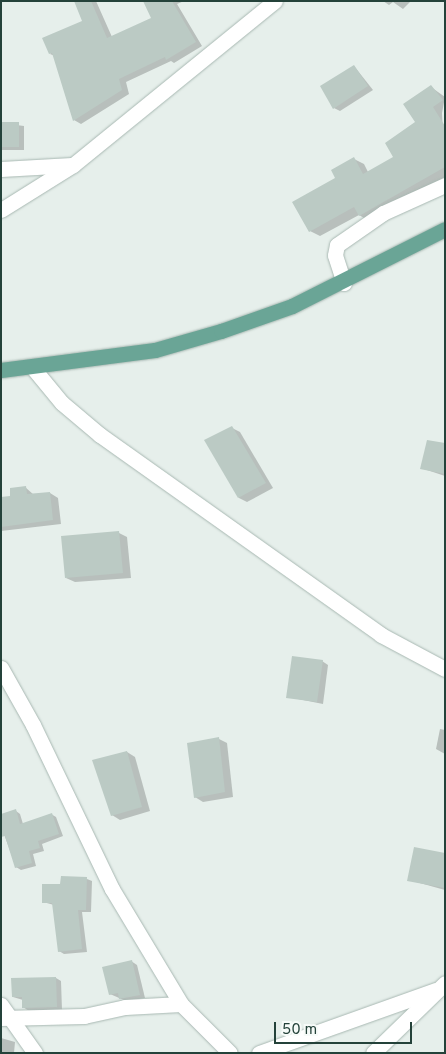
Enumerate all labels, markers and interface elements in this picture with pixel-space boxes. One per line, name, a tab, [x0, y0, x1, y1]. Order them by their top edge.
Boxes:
scale bar	[276, 1012, 414, 1044]
text: 50 m	[282, 1021, 317, 1040]

